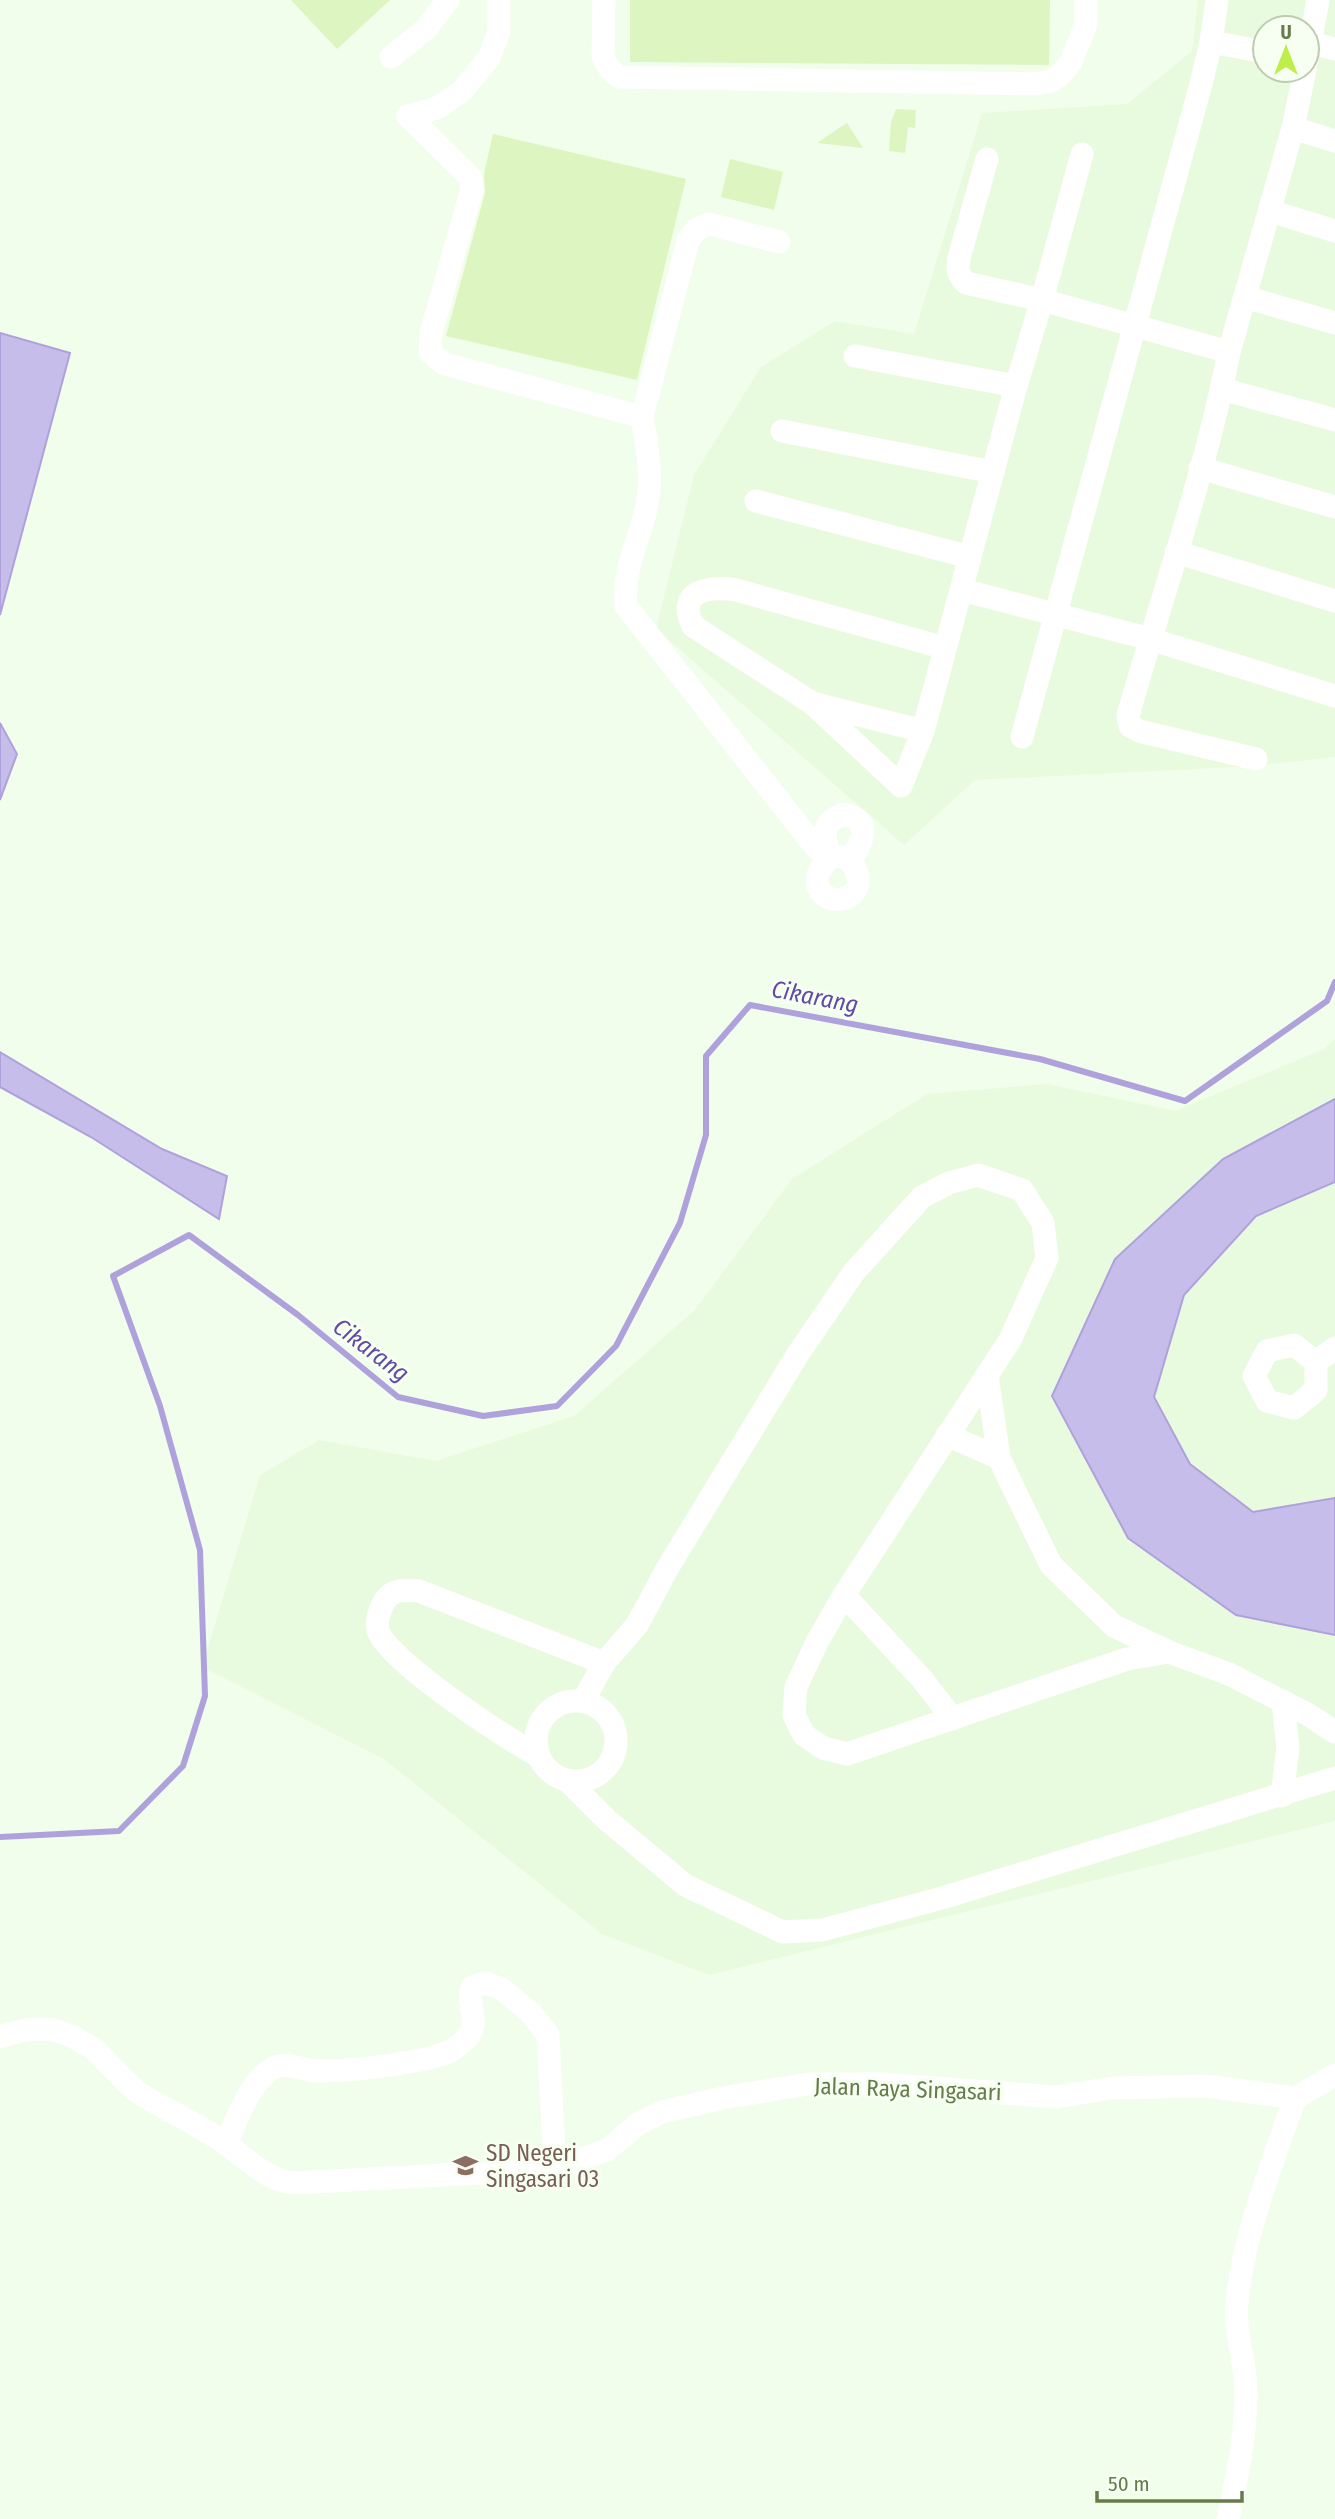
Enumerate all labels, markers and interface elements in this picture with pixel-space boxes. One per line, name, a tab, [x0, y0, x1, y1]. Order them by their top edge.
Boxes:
north arrow	[1251, 14, 1321, 84]
text: U	[1280, 21, 1292, 44]
water label: Cikarang	[769, 975, 861, 1019]
water label: Cikarang	[328, 1312, 414, 1388]
street label: Jalan Raya Singasari	[814, 2072, 1002, 2106]
place label: SD Negeri Singasari 03	[486, 2139, 599, 2193]
school or university icon: SD Negeri Singasari 03	[452, 2152, 480, 2180]
scale bar	[1097, 2460, 1242, 2504]
text: 50 m	[1108, 2471, 1150, 2497]

